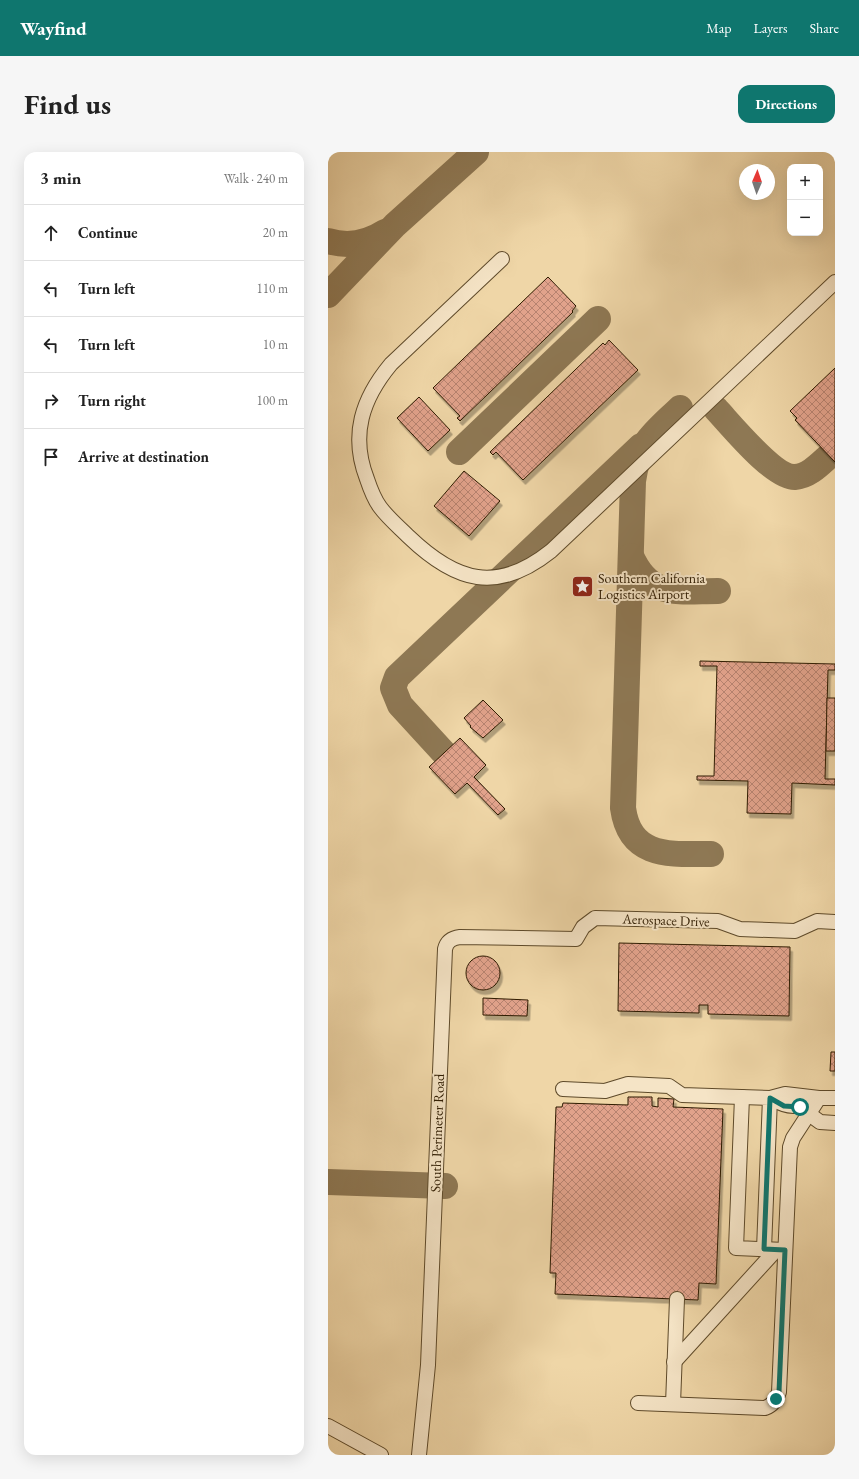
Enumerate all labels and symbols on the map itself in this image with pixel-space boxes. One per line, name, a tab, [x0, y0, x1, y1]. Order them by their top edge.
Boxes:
north arrow	[739, 164, 775, 200]
place label: Southern California Logistics Airport	[598, 569, 706, 603]
place icon: Southern California Logistics Airport	[569, 573, 595, 599]
street label: Aerospace Drive	[621, 909, 711, 931]
street label: South Perimeter Road	[426, 1072, 448, 1193]
route start	[791, 1098, 809, 1116]
route end	[767, 1390, 785, 1408]

